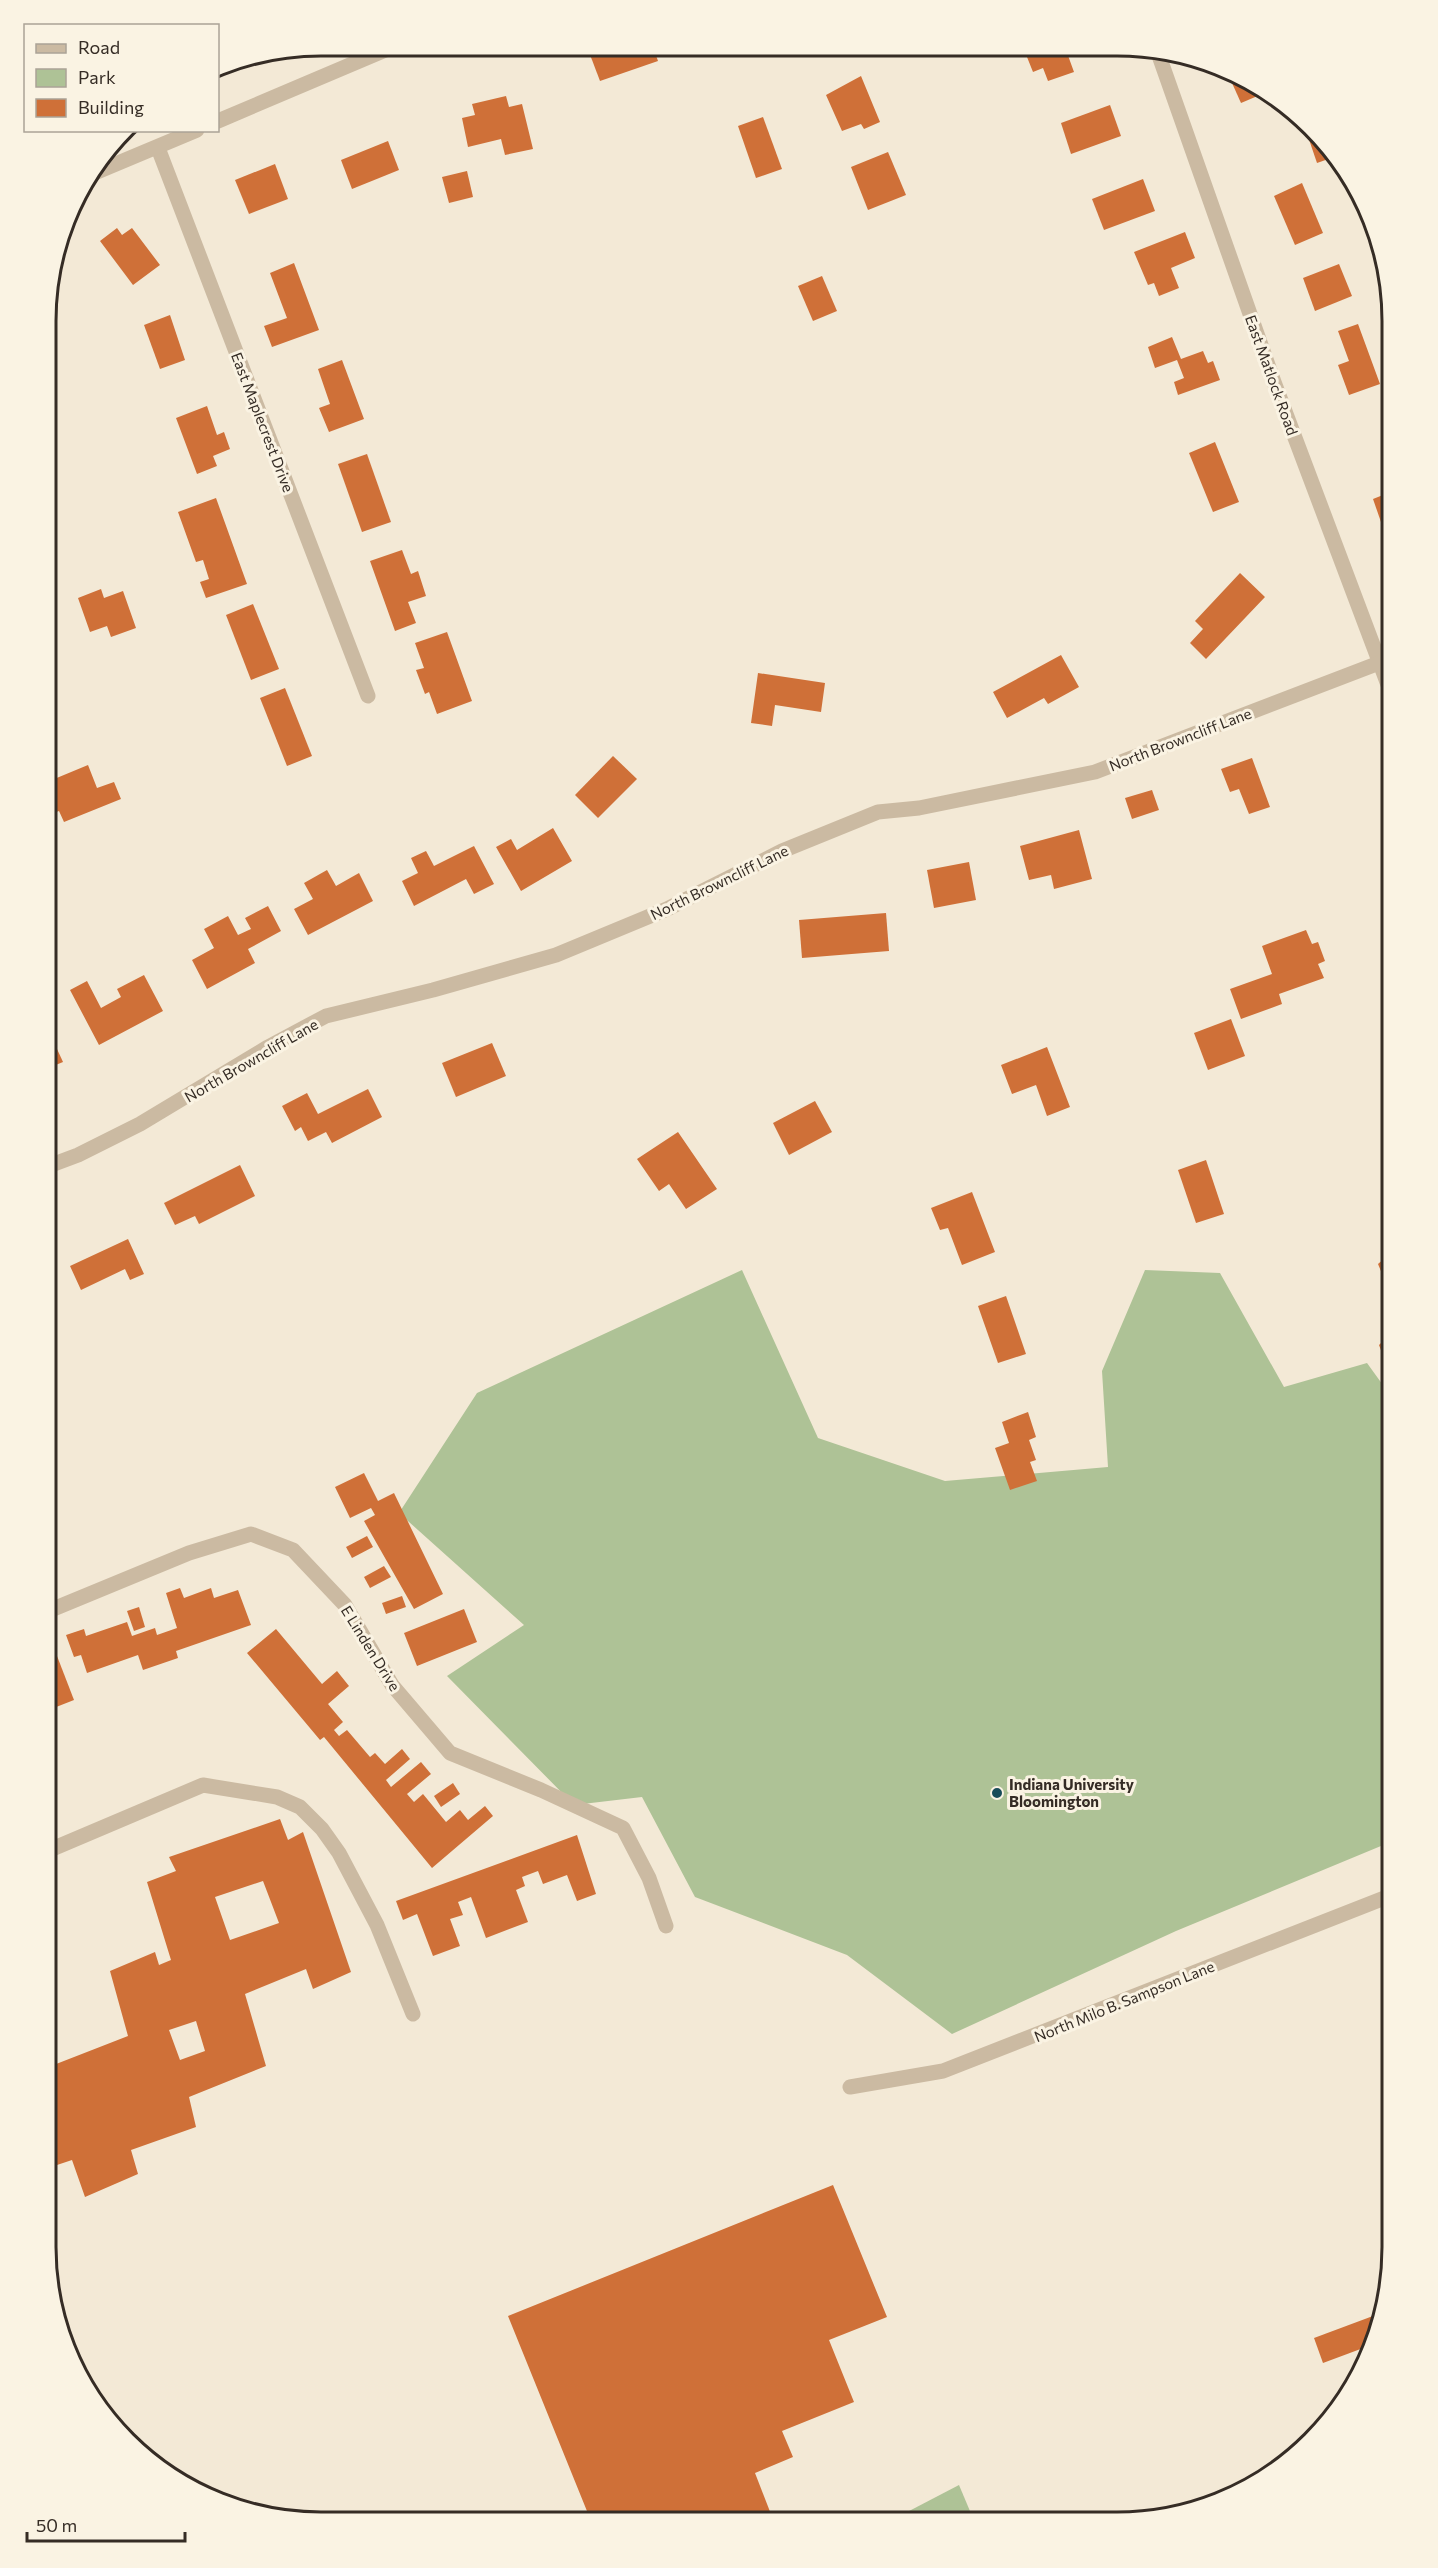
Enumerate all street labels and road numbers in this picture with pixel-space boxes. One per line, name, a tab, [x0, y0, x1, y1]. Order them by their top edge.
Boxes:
street label: East Matlock Road	[1242, 312, 1302, 438]
street label: East Maplecrest Drive	[228, 350, 298, 495]
street label: North Browncliff Lane	[1106, 704, 1254, 774]
street label: North Browncliff Lane	[647, 841, 791, 923]
street label: North Browncliff Lane	[181, 1014, 321, 1106]
street label: E Linden Drive	[338, 1602, 404, 1694]
street label: North Milo B. Sampson Lane	[1031, 1957, 1217, 2045]

